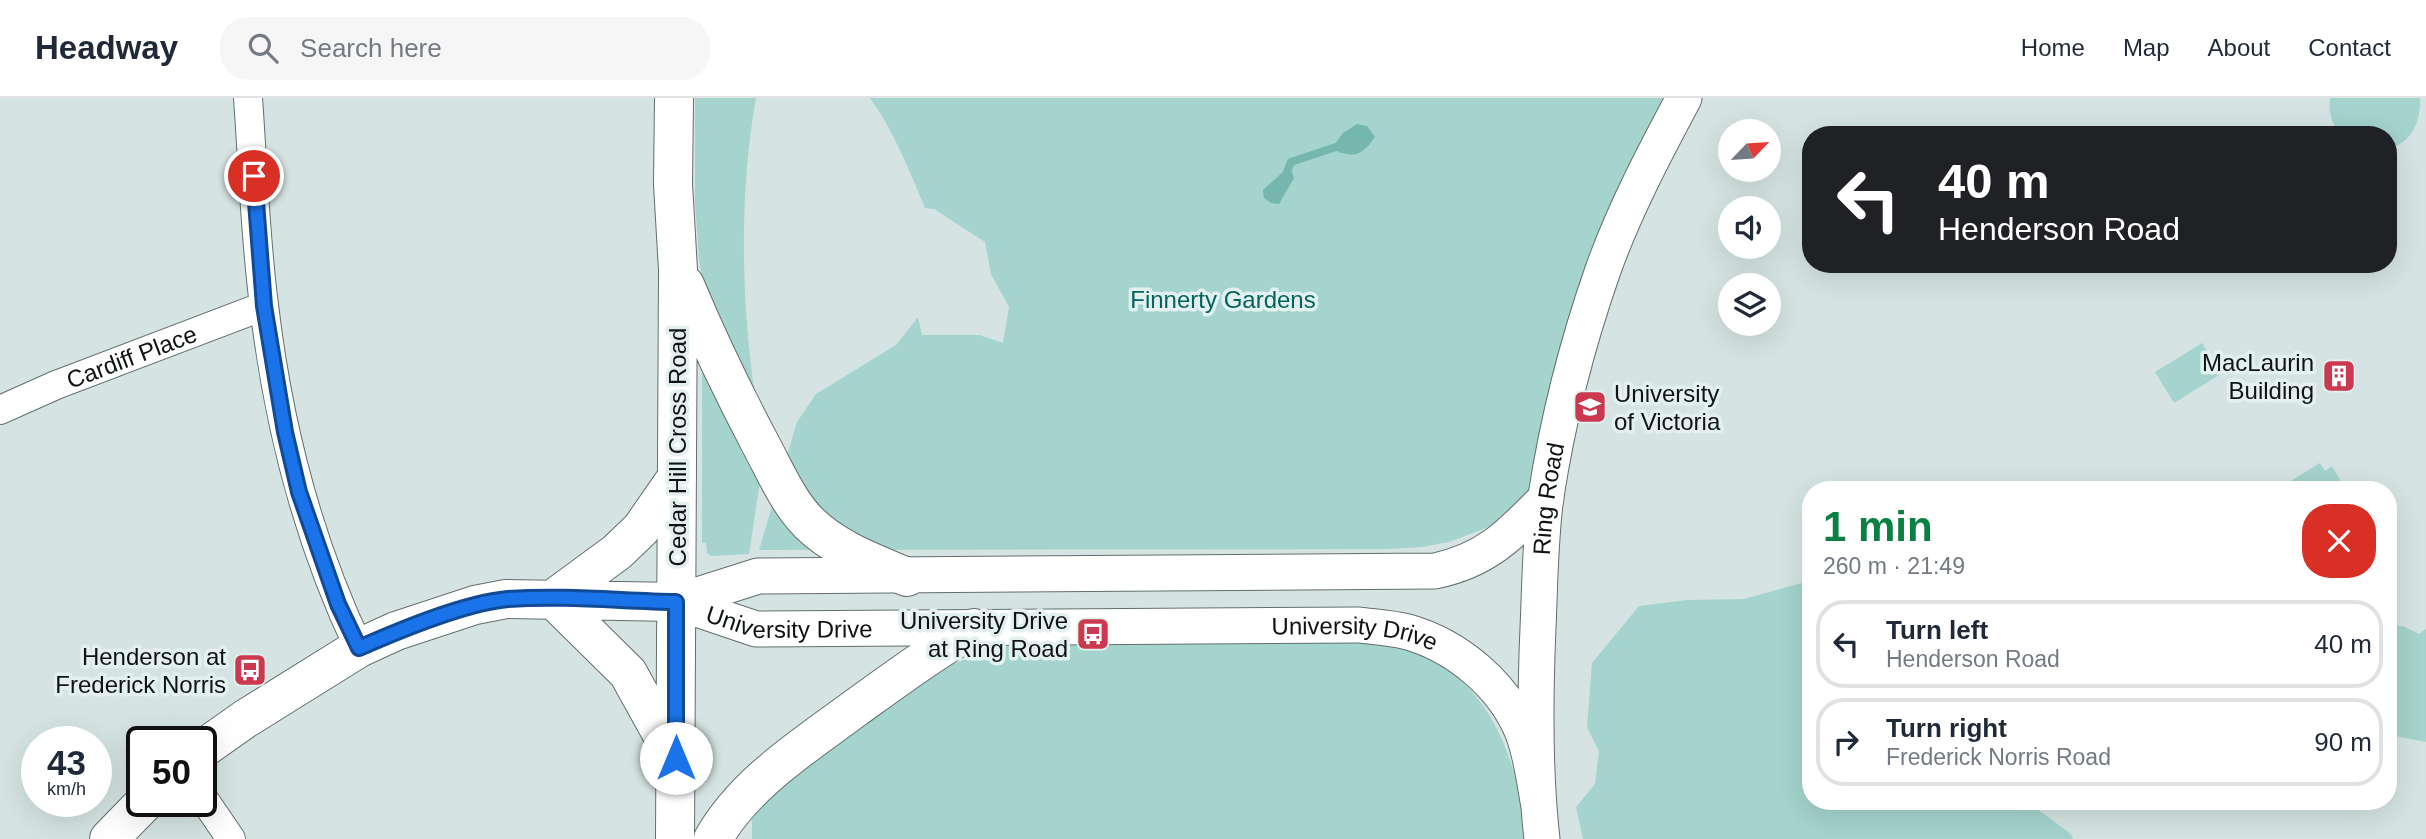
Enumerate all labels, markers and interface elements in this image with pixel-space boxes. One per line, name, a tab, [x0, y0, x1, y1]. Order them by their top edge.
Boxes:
search box	[220, 17, 710, 80]
text: Headway	[35, 29, 178, 66]
icon: search	[244, 29, 282, 67]
text: Search here	[300, 33, 442, 63]
text: Home	[2021, 34, 2085, 61]
text: Map	[2123, 34, 2170, 61]
text: About	[2208, 34, 2270, 61]
text: Contact	[2308, 34, 2391, 61]
north arrow	[1718, 119, 1782, 182]
map controls	[1718, 119, 1781, 336]
pin	[224, 146, 284, 206]
icon: left	[1823, 154, 1914, 245]
text: 40 m	[1938, 154, 2050, 208]
icon: arrive	[235, 157, 273, 195]
button: sound	[1718, 196, 1781, 259]
text: Henderson Road	[1938, 211, 2180, 247]
button: layers	[1718, 273, 1781, 336]
park label: Finnerty Gardens	[1130, 286, 1316, 313]
street label: Cardiff Place	[63, 319, 200, 393]
street label: Cedar Hill Cross Road	[664, 328, 691, 566]
place label: MacLaurin Building	[2202, 349, 2314, 404]
building icon: MacLaurin Building	[2320, 357, 2358, 395]
place label: University of Victoria	[1614, 380, 1721, 435]
school or university icon: University of Victoria	[1571, 388, 1609, 426]
street label: Ring Road	[1527, 440, 1569, 556]
text: 1 min	[1823, 503, 1933, 550]
button: close	[2302, 504, 2376, 578]
text: 260 m · 21:49	[1823, 553, 1965, 579]
street label: University Drive	[703, 600, 873, 643]
place label: University Drive at Ring Road	[900, 607, 1068, 662]
street label: University Drive	[1271, 612, 1443, 655]
bus stop icon: University Drive at Ring Road	[1074, 615, 1112, 653]
text: Turn left	[1886, 615, 1988, 645]
icon: left	[1827, 625, 1865, 663]
text: 40 m	[2314, 629, 2372, 659]
place label: Henderson at Frederick Norris	[55, 643, 226, 698]
text: Henderson Road	[1886, 646, 2060, 672]
bus stop icon: Henderson at Frederick Norris	[231, 651, 269, 689]
text: Turn right	[1886, 713, 2007, 743]
position arrow	[639, 721, 713, 795]
icon: right	[1827, 723, 1865, 761]
speed limit sign: 50	[126, 726, 217, 817]
text: 90 m	[2314, 727, 2372, 757]
text: 43	[47, 743, 86, 782]
text: Frederick Norris Road	[1886, 744, 2111, 770]
text: km/h	[47, 779, 86, 799]

